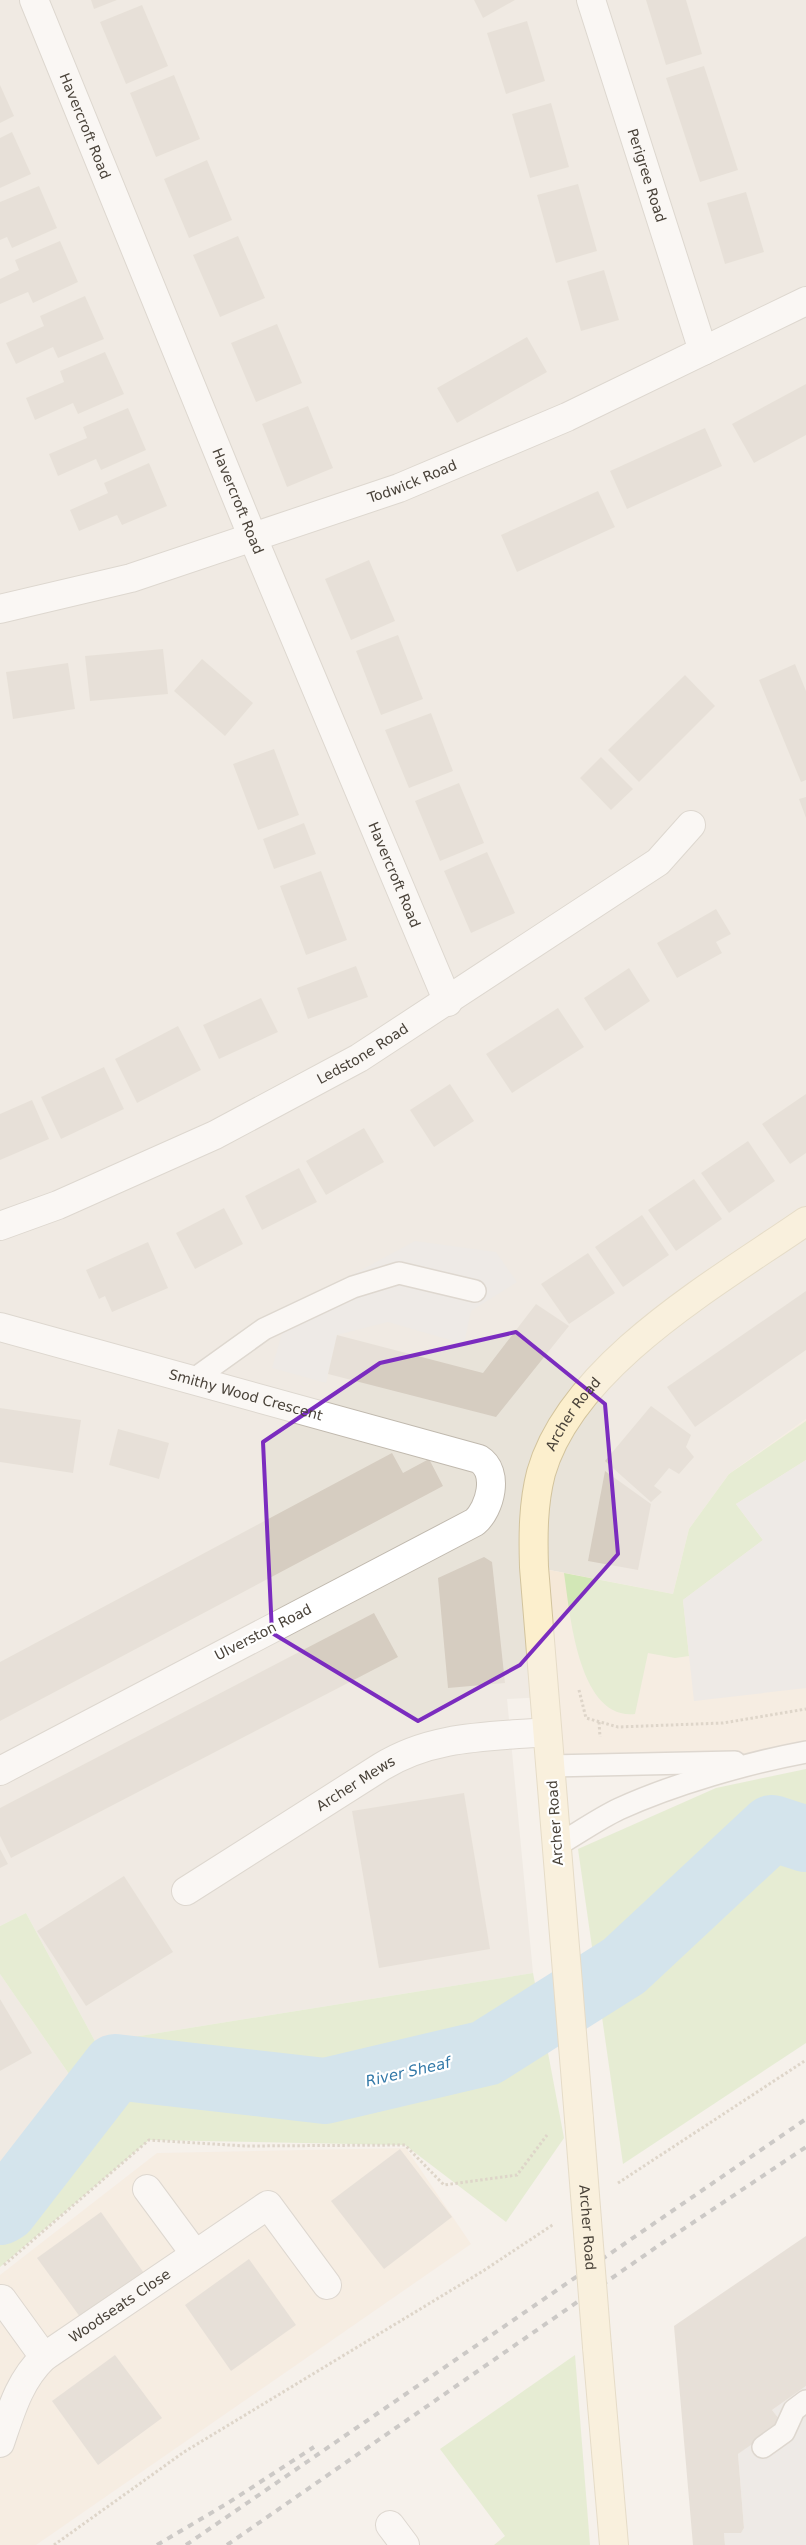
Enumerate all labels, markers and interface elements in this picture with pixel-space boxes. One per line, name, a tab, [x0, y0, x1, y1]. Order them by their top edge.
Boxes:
street label: Havercroft Road	[57, 71, 114, 181]
street label: Perigree Road	[625, 126, 669, 224]
street label: Havercroft Road	[209, 446, 267, 556]
street label: Todwick Road	[365, 457, 459, 506]
street label: Havercroft Road	[365, 819, 424, 930]
street label: Ledstone Road	[314, 1020, 411, 1087]
street label: Smithy Wood Crescent	[167, 1366, 325, 1424]
street label: Archer Road	[542, 1374, 604, 1453]
street label: Ulverston Road	[212, 1601, 314, 1663]
street label: Archer Mews	[313, 1753, 398, 1814]
street label: Archer Road	[544, 1780, 566, 1866]
water label: River Sheaf	[364, 2053, 455, 2090]
street label: Archer Road	[576, 2184, 599, 2271]
street label: Woodseats Close	[66, 2266, 173, 2346]

